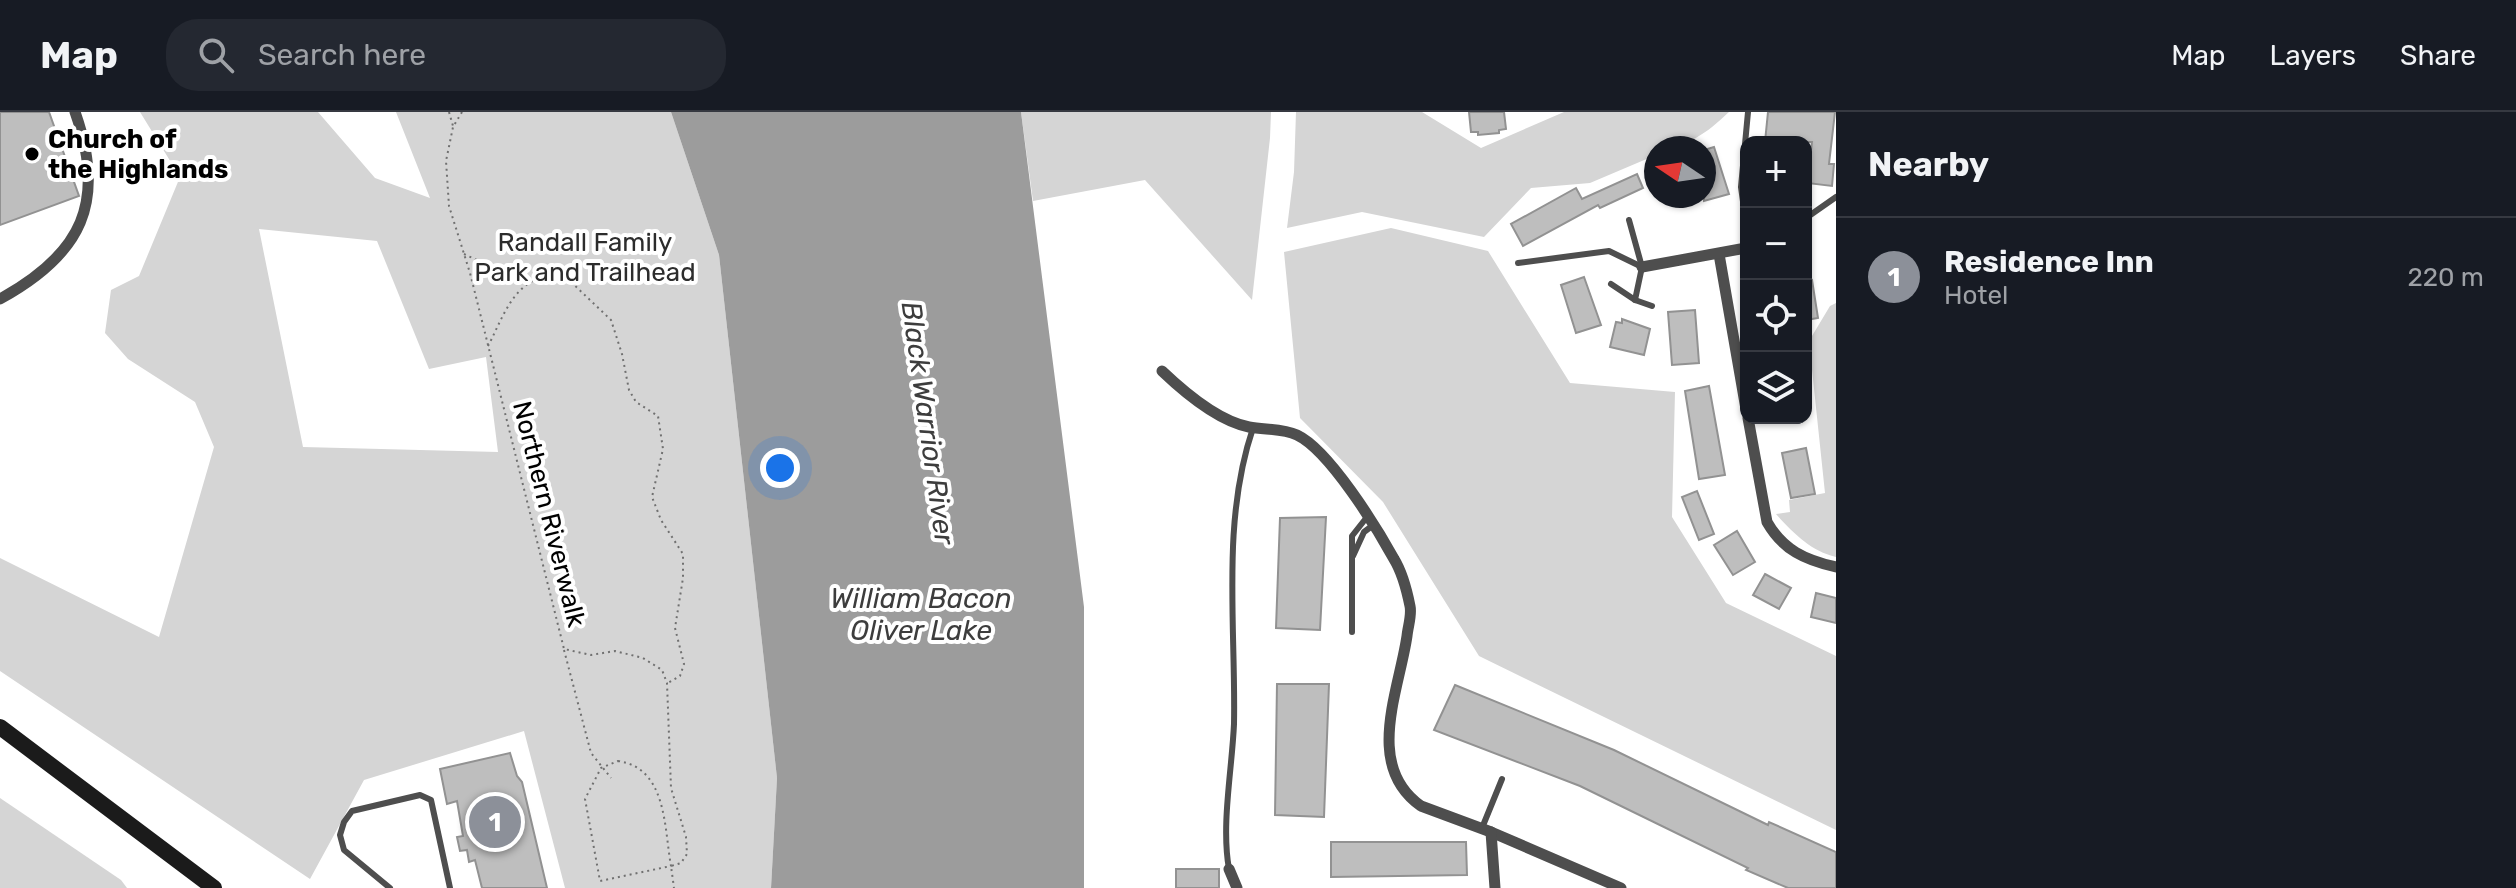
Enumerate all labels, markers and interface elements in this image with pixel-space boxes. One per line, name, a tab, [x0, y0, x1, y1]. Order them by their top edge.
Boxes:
search box	[166, 19, 726, 91]
text: Map	[40, 32, 118, 78]
icon: search	[194, 33, 238, 77]
text: Search here	[258, 37, 426, 73]
text: Map	[2171, 39, 2226, 72]
text: Layers	[2270, 39, 2356, 72]
text: Share	[2400, 39, 2476, 72]
place label: Church of the Highlands	[48, 124, 229, 185]
north arrow	[1644, 136, 1716, 208]
map controls	[1740, 136, 1812, 424]
button: +	[1740, 136, 1812, 208]
text: Nearby	[1868, 144, 1989, 185]
marker: Church of the Highlands	[23, 145, 41, 163]
button: −	[1740, 208, 1812, 280]
park label: Randall Family Park and Trailhead	[474, 227, 696, 288]
text: Residence Inn	[1944, 244, 2154, 280]
text: 1	[1888, 262, 1900, 293]
text: 220 m	[2407, 262, 2484, 293]
button: locate	[1740, 280, 1812, 352]
text: Hotel	[1944, 280, 2008, 311]
water label: Black Warrior River	[895, 299, 962, 548]
button: layers	[1740, 352, 1812, 424]
street label: Northern Riverwalk	[506, 398, 592, 631]
your location	[760, 448, 800, 488]
water label: William Bacon Oliver Lake	[830, 582, 1012, 647]
pin: 1	[469, 792, 521, 852]

